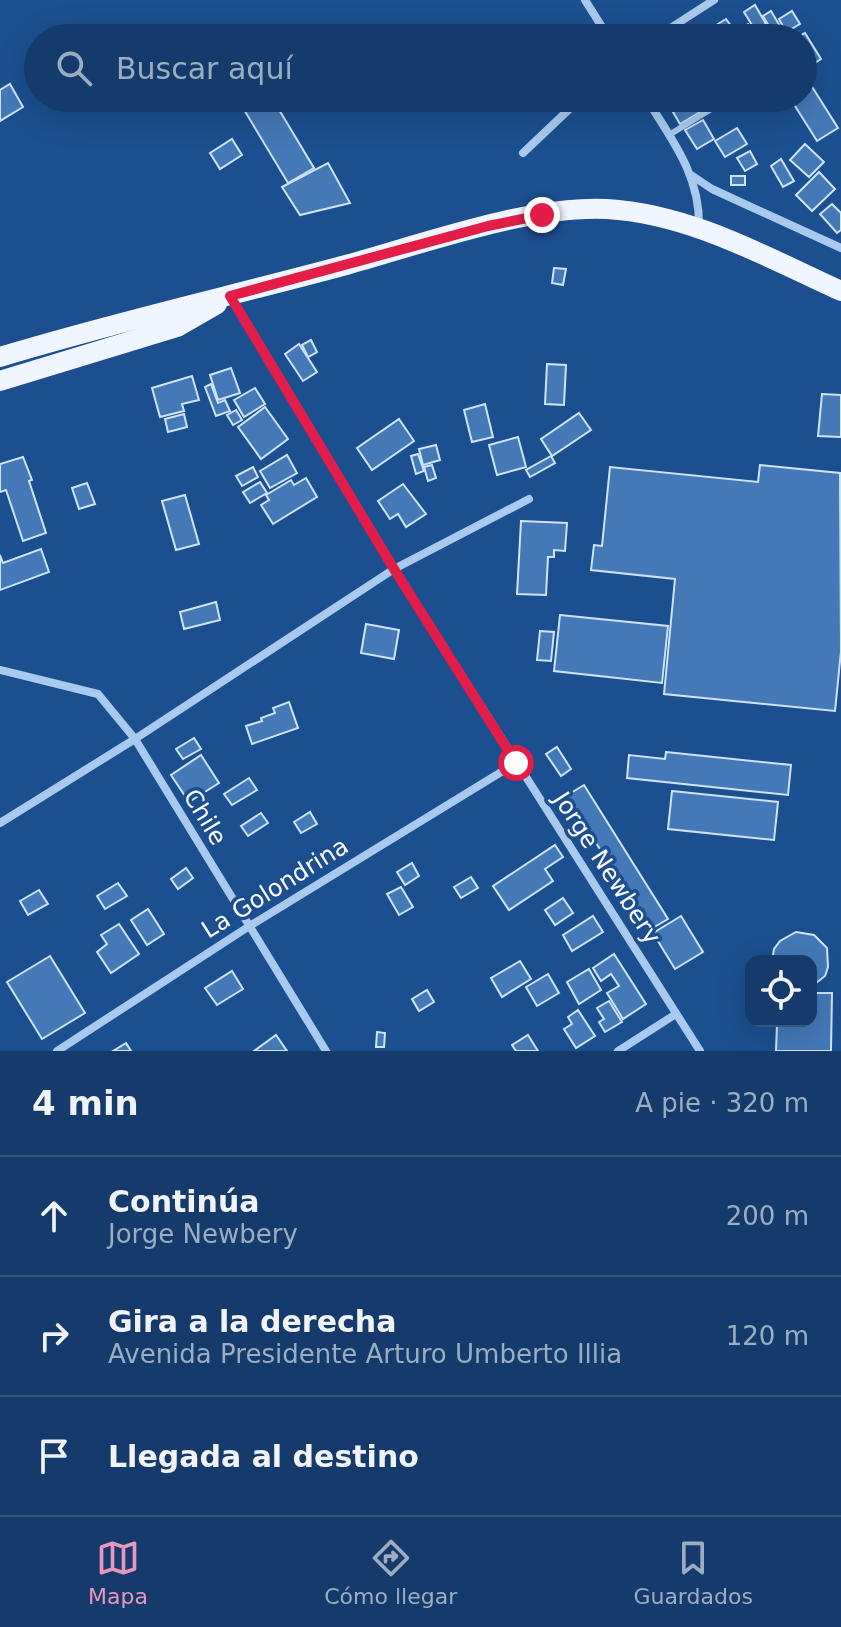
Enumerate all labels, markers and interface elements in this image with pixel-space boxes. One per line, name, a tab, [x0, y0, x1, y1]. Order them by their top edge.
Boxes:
search box	[24, 24, 817, 112]
icon: search	[52, 46, 96, 90]
text: Buscar aquí	[116, 51, 293, 86]
route end	[524, 197, 560, 233]
route start	[498, 745, 534, 781]
street label: Chile	[178, 784, 232, 850]
street label: Jorge Newbery	[546, 785, 666, 949]
street label: La Golondrina	[197, 832, 353, 944]
map controls	[745, 955, 817, 1027]
button: locate	[745, 955, 817, 1027]
text: 4 min	[32, 1083, 139, 1123]
text: A pie · 320 m	[635, 1088, 809, 1118]
text: Continúa	[108, 1184, 260, 1219]
icon: ahead	[32, 1194, 76, 1238]
text: 200 m	[726, 1201, 809, 1231]
text: Jorge Newbery	[108, 1219, 298, 1249]
text: Gira a la derecha	[108, 1304, 396, 1339]
icon: right	[32, 1314, 76, 1358]
text: 120 m	[726, 1321, 809, 1351]
text: Avenida Presidente Arturo Umberto Illia	[108, 1339, 622, 1369]
icon: arrive	[32, 1434, 76, 1478]
text: Llegada al destino	[108, 1439, 419, 1474]
tab: Mapa	[88, 1536, 148, 1609]
tab: Cómo llegar	[324, 1536, 457, 1609]
tab: Guardados	[633, 1536, 753, 1609]

